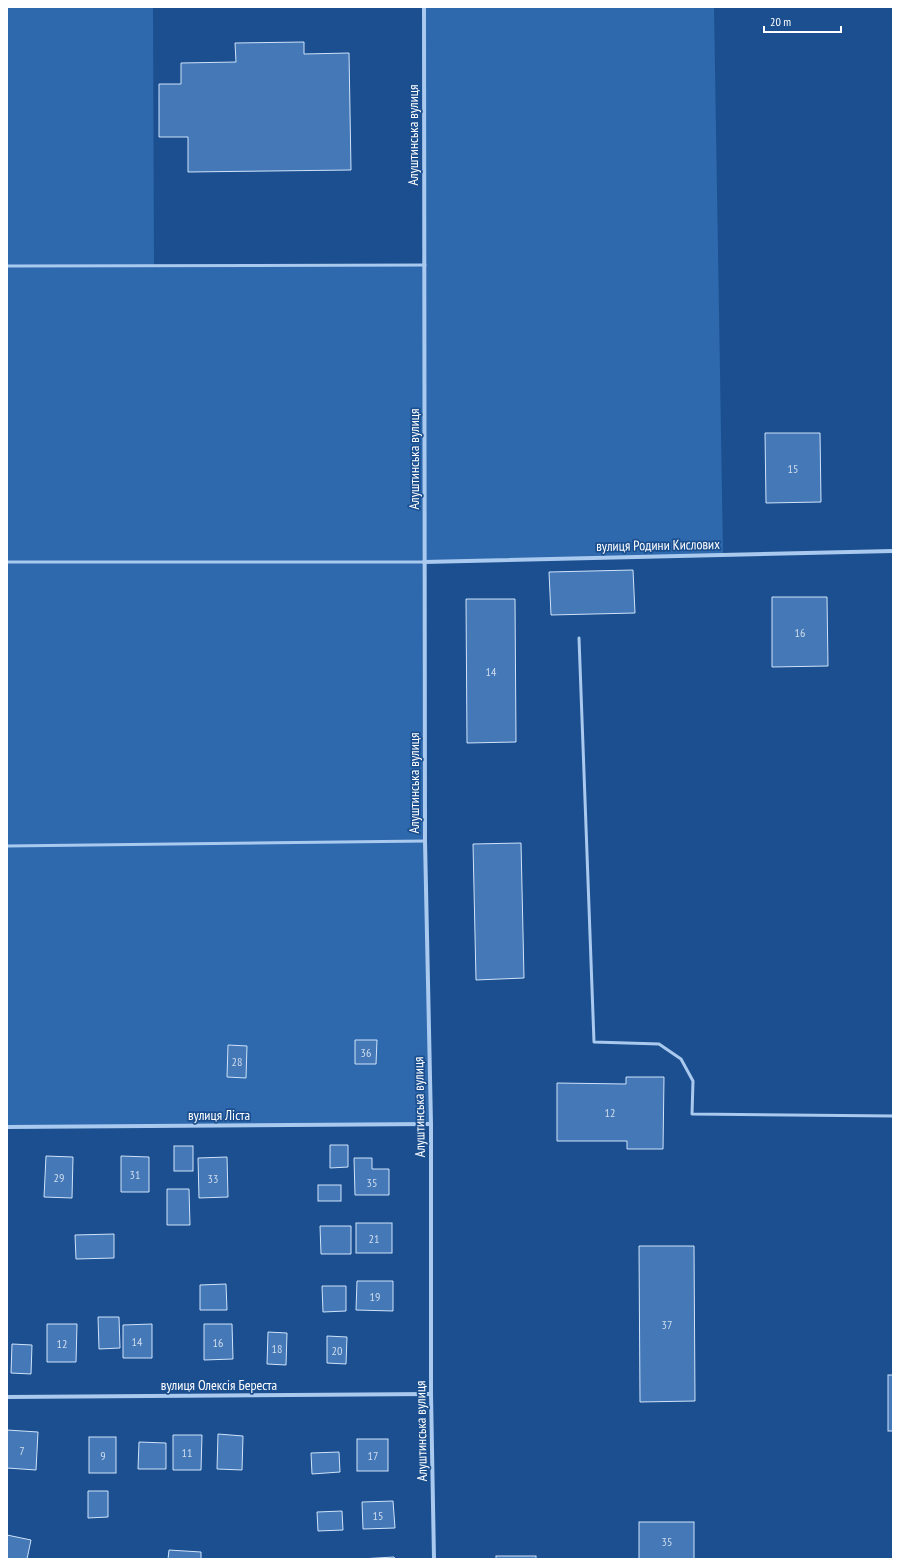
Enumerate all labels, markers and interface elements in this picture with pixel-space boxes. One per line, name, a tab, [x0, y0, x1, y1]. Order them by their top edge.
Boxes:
scale bar	[764, 8, 841, 34]
text: 20 m	[770, 14, 791, 29]
street label: Алуштинська вулиця	[404, 85, 422, 185]
street label: Алуштинська вулиця	[405, 409, 423, 509]
house number: 15	[788, 461, 798, 476]
street label: вулиця Родини Кислових	[596, 535, 720, 555]
house number: 16	[795, 625, 805, 640]
house number: 14	[486, 664, 497, 679]
street label: Алуштинська вулиця	[405, 733, 423, 833]
house number: 36	[361, 1045, 371, 1060]
house number: 28	[232, 1054, 242, 1069]
street label: Алуштинська вулиця	[409, 1056, 429, 1158]
house number: 12	[605, 1105, 615, 1120]
street label: вулиця Ліста	[188, 1106, 250, 1124]
house number: 31	[130, 1167, 140, 1182]
house number: 29	[54, 1170, 64, 1185]
house number: 33	[208, 1171, 218, 1186]
house number: 35	[367, 1175, 377, 1190]
house number: 21	[369, 1231, 379, 1246]
house number: 19	[370, 1289, 380, 1304]
house number: 37	[662, 1317, 672, 1332]
house number: 14	[132, 1334, 143, 1349]
house number: 16	[213, 1335, 223, 1350]
house number: 12	[57, 1336, 67, 1351]
house number: 18	[272, 1341, 282, 1356]
house number: 20	[332, 1343, 342, 1358]
street label: вулиця Олексія Береста	[161, 1376, 277, 1394]
street label: Алуштинська вулиця	[411, 1380, 431, 1482]
house number: 7	[19, 1443, 25, 1458]
house number: 11	[182, 1445, 192, 1460]
house number: 9	[100, 1448, 106, 1463]
house number: 17	[368, 1448, 378, 1463]
house number: 15	[373, 1508, 383, 1523]
house number: 35	[662, 1534, 672, 1549]

